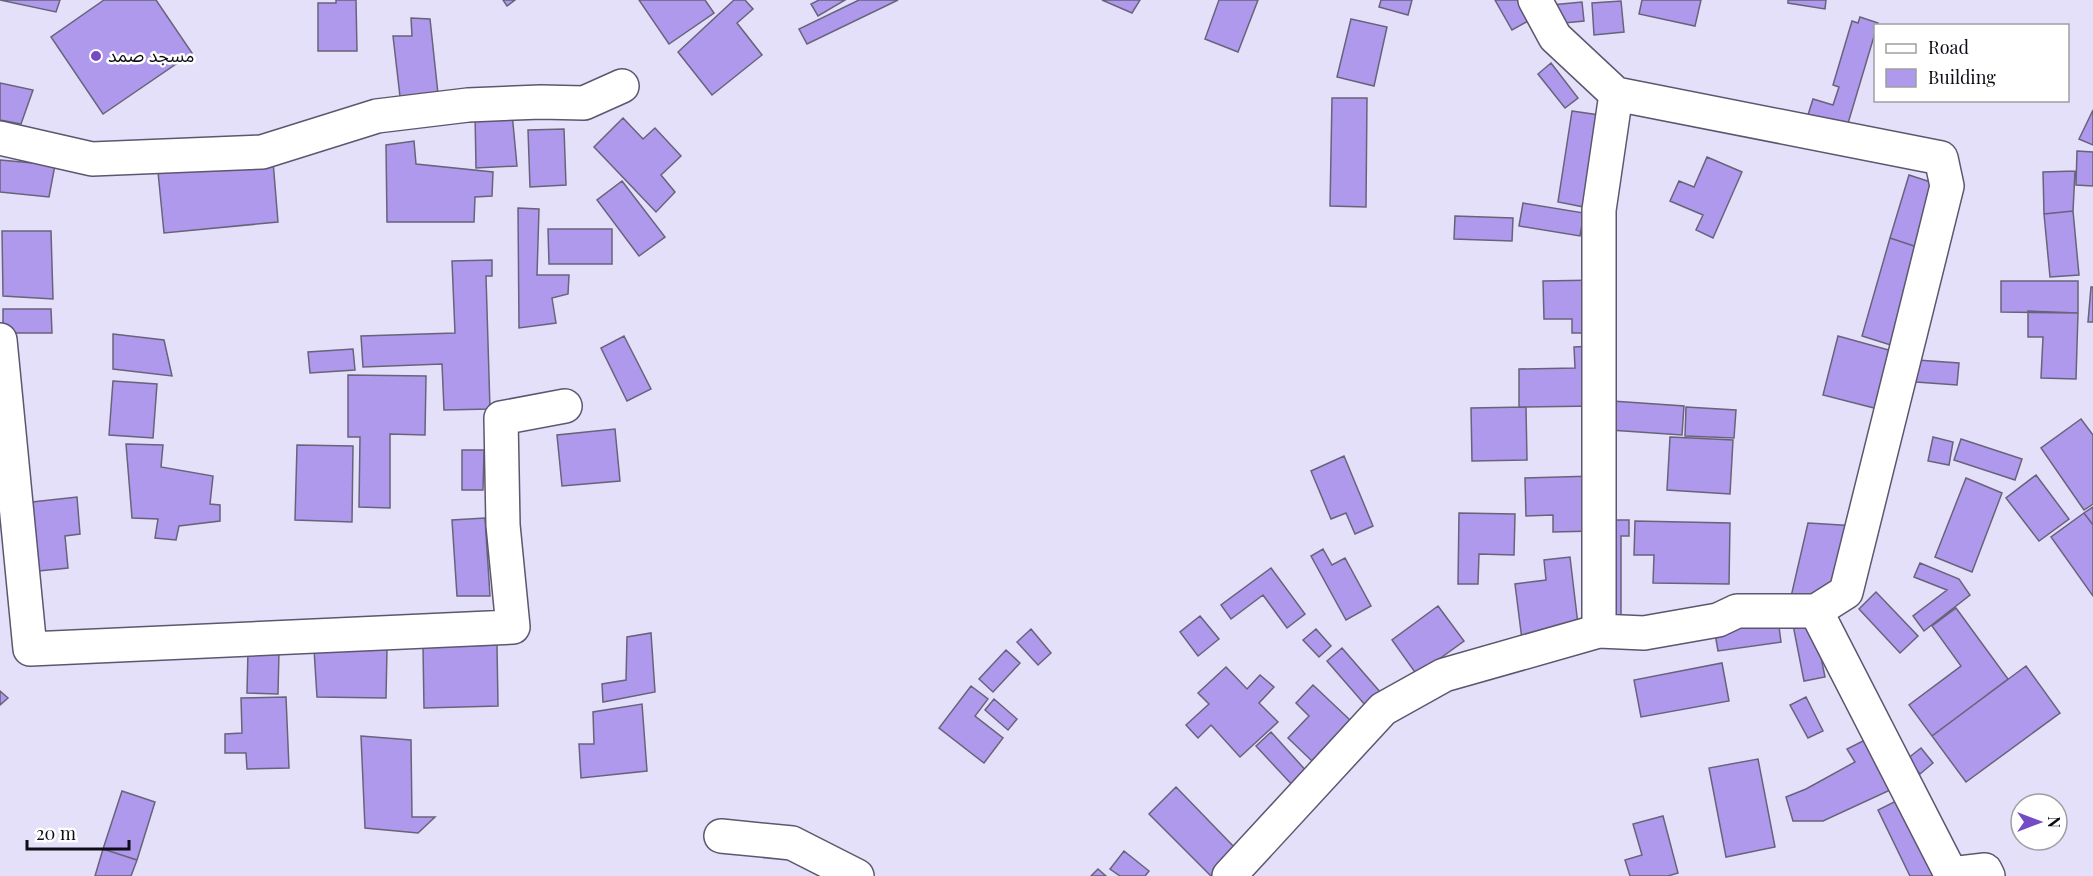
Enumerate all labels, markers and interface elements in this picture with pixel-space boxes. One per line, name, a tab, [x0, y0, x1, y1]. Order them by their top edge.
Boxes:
legend	[1874, 24, 2069, 102]
text: Road	[1928, 35, 1969, 59]
place label: مسجد صمد	[108, 43, 195, 67]
marker: مسجد صمد	[89, 49, 103, 63]
text: Building	[1928, 65, 1996, 89]
north arrow	[2009, 792, 2069, 852]
scale bar	[27, 813, 129, 851]
text: N	[2044, 816, 2065, 828]
text: 20 m	[36, 821, 76, 845]

